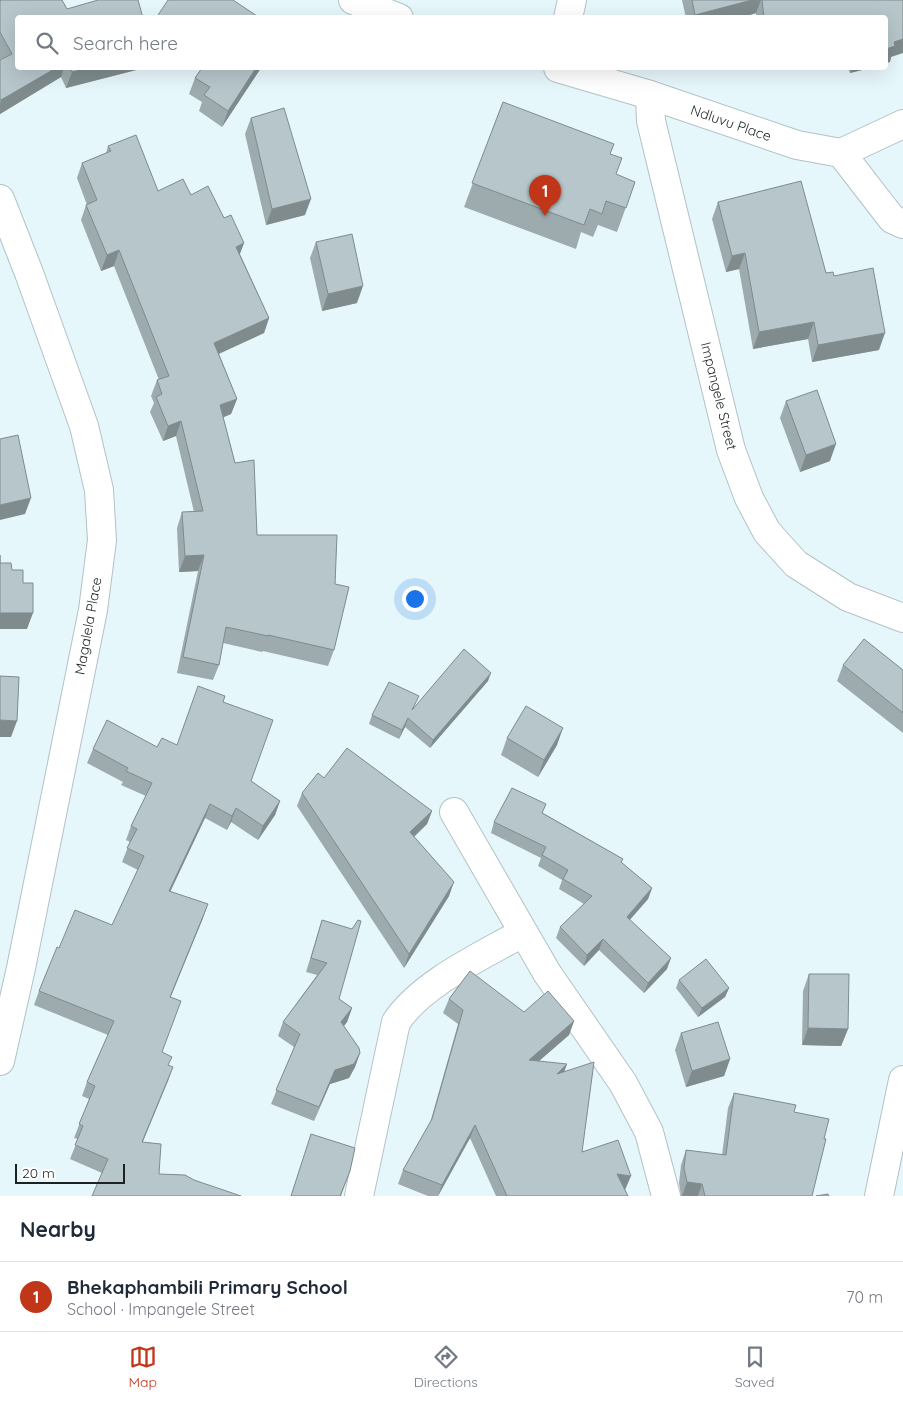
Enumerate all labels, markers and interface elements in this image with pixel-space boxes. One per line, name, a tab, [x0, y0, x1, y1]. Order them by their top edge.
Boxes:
search box	[15, 15, 888, 70]
icon: search	[33, 29, 61, 57]
text: Search here	[73, 31, 178, 55]
street label: Ndluvu Place	[688, 101, 774, 145]
pin: 1	[529, 175, 561, 216]
street label: Impangele Street	[697, 340, 741, 452]
street label: Magalela Place	[71, 576, 105, 676]
your location	[402, 586, 428, 612]
scale bar	[15, 1161, 125, 1184]
text: 20 m	[22, 1164, 55, 1182]
text: Nearby	[20, 1216, 96, 1242]
text: Bhekaphambili Primary School	[67, 1275, 348, 1299]
text: 1	[33, 1287, 39, 1307]
text: 70 m	[846, 1287, 883, 1307]
text: School · Impangele Street	[67, 1299, 255, 1319]
tab: Map	[128, 1343, 157, 1391]
tab: Directions	[414, 1343, 478, 1391]
tab: Saved	[735, 1343, 775, 1391]

